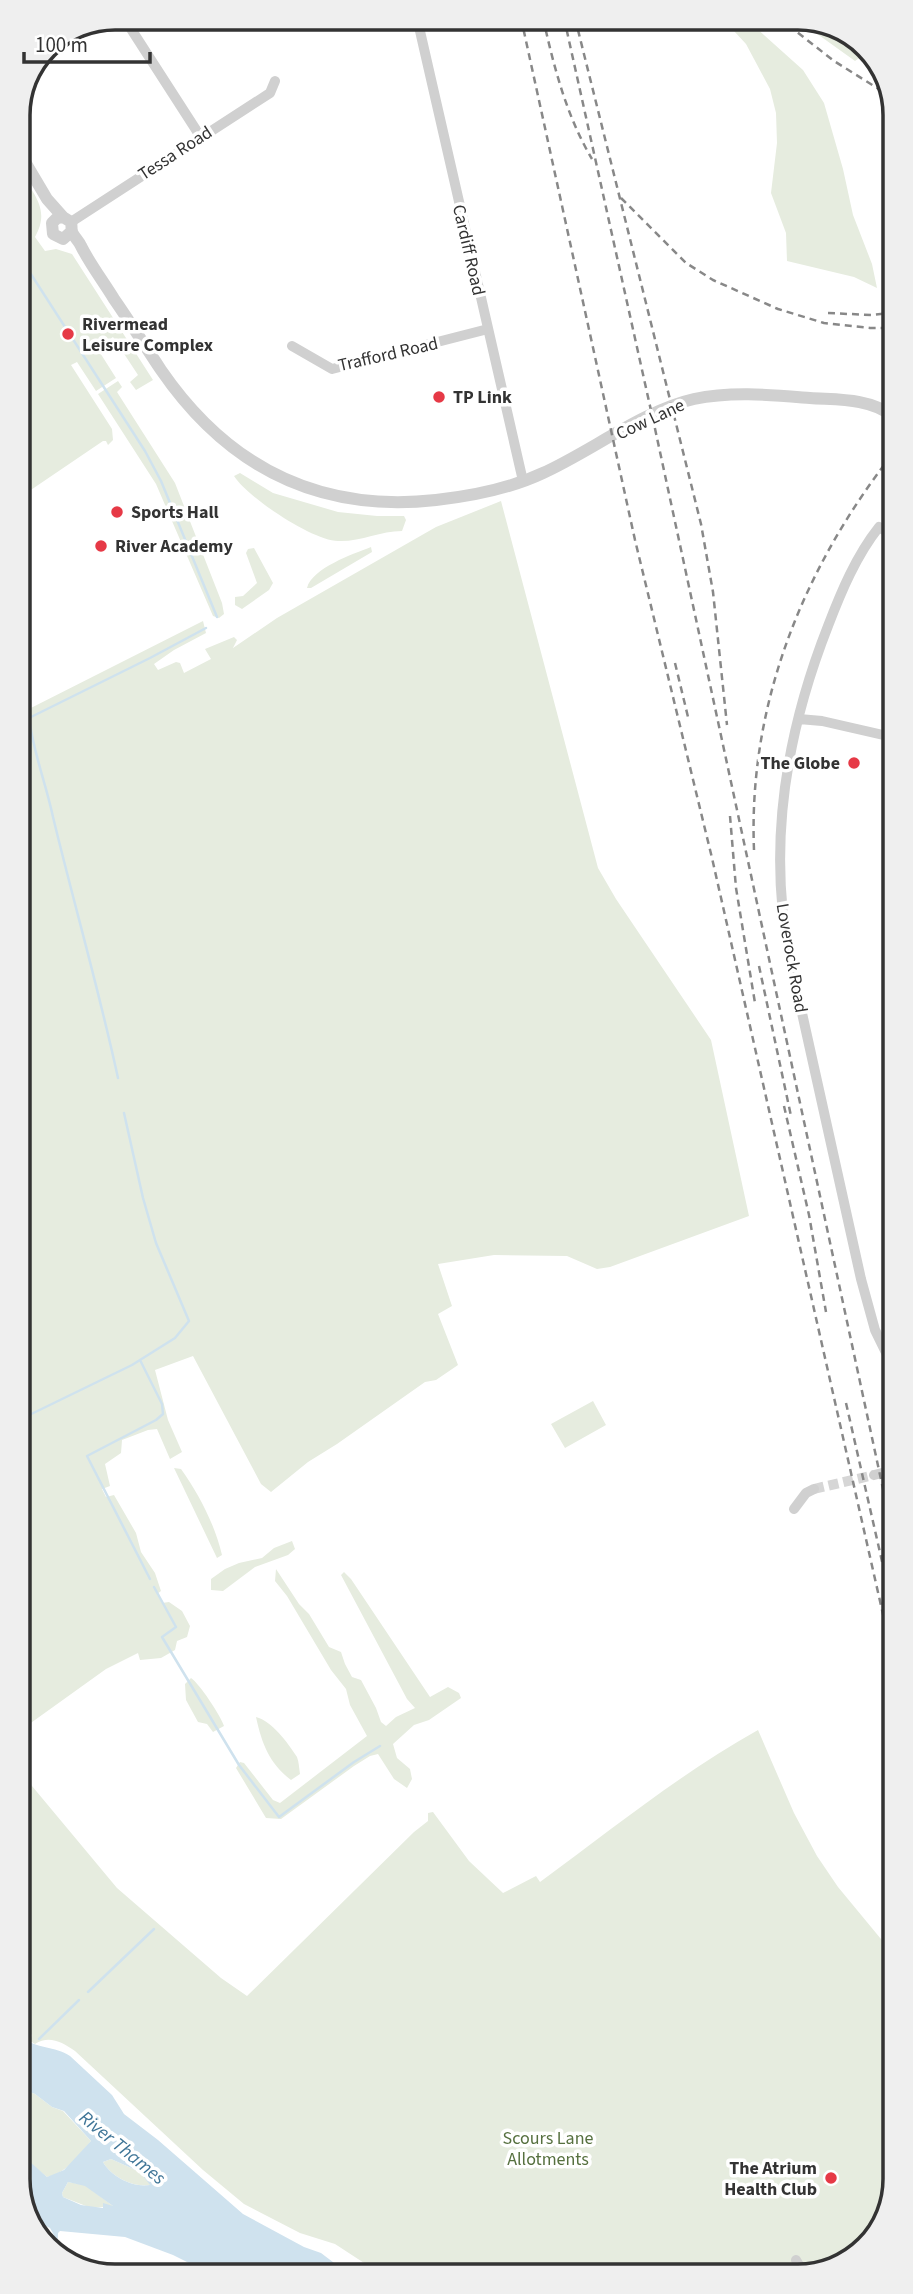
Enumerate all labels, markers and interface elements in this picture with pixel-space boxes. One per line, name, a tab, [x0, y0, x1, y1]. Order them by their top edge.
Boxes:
scale bar	[24, 21, 150, 65]
text: 100 m	[35, 30, 88, 60]
street label: Tessa Road	[133, 120, 217, 187]
street label: Cardiff Road	[446, 202, 491, 298]
place label: Rivermead Leisure Complex	[82, 312, 213, 358]
marker: Rivermead Leisure Complex	[60, 326, 76, 342]
street label: Trafford Road	[336, 331, 441, 378]
place label: TP Link	[453, 385, 512, 410]
marker: TP Link	[431, 389, 447, 405]
street label: Cow Lane	[612, 393, 689, 446]
place label: Sports Hall	[131, 500, 219, 525]
marker: Sports Hall	[109, 504, 125, 520]
place label: River Academy	[115, 534, 233, 559]
marker: River Academy	[93, 538, 109, 554]
place label: The Globe	[761, 751, 840, 776]
marker: The Globe	[846, 755, 862, 771]
street label: Loverock Road	[770, 901, 813, 1015]
water label: River Thames	[73, 2105, 171, 2192]
park label: Scours Lane Allotments	[503, 2126, 594, 2172]
place label: The Atrium Health Club	[724, 2156, 817, 2202]
marker: The Atrium Health Club	[823, 2170, 839, 2186]

